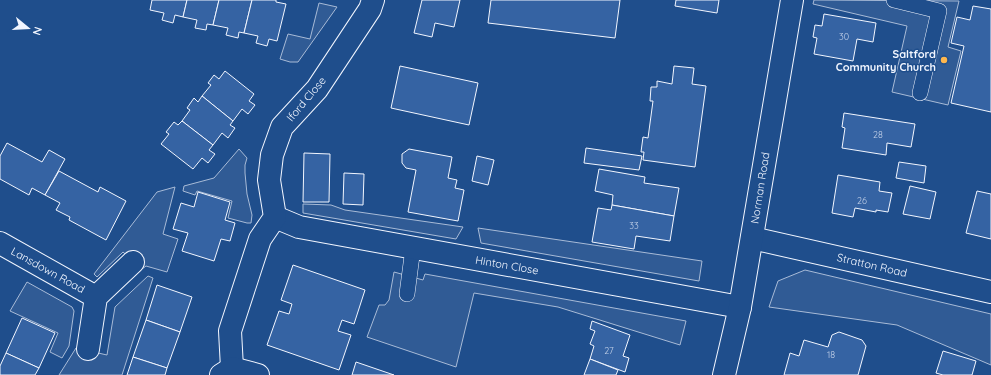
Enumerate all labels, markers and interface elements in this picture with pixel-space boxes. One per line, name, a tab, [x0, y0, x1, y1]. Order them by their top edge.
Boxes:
north arrow	[8, 8, 48, 48]
text: N	[30, 25, 45, 37]
house number: 30	[839, 31, 849, 42]
place label: Saltford Community Church	[836, 47, 936, 74]
marker: Saltford Community Church	[939, 55, 949, 65]
street label: Iford Close	[283, 74, 329, 124]
house number: 28	[873, 129, 883, 140]
street label: Norman Road	[747, 151, 773, 225]
house number: 26	[857, 195, 867, 206]
house number: 33	[629, 220, 639, 231]
street label: Lansdown Road	[9, 244, 87, 296]
street label: Stratton Road	[836, 250, 908, 280]
street label: Hinton Close	[474, 253, 540, 277]
house number: 27	[604, 345, 614, 356]
house number: 18	[827, 349, 835, 360]

